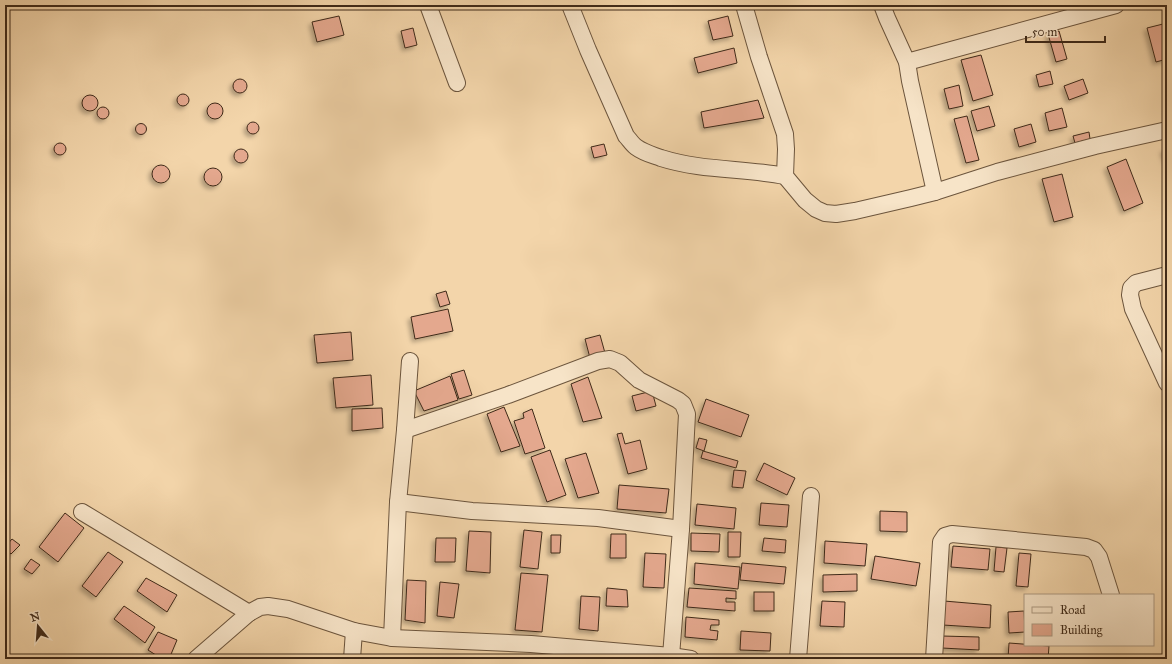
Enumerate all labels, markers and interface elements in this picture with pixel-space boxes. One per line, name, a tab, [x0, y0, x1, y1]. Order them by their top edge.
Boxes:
scale bar	[1026, 18, 1105, 44]
text: 50 m	[1032, 25, 1057, 39]
legend	[1024, 594, 1154, 646]
text: Road	[1060, 603, 1086, 617]
north arrow	[18, 606, 58, 646]
text: N	[29, 609, 42, 624]
text: Building	[1060, 623, 1103, 638]

